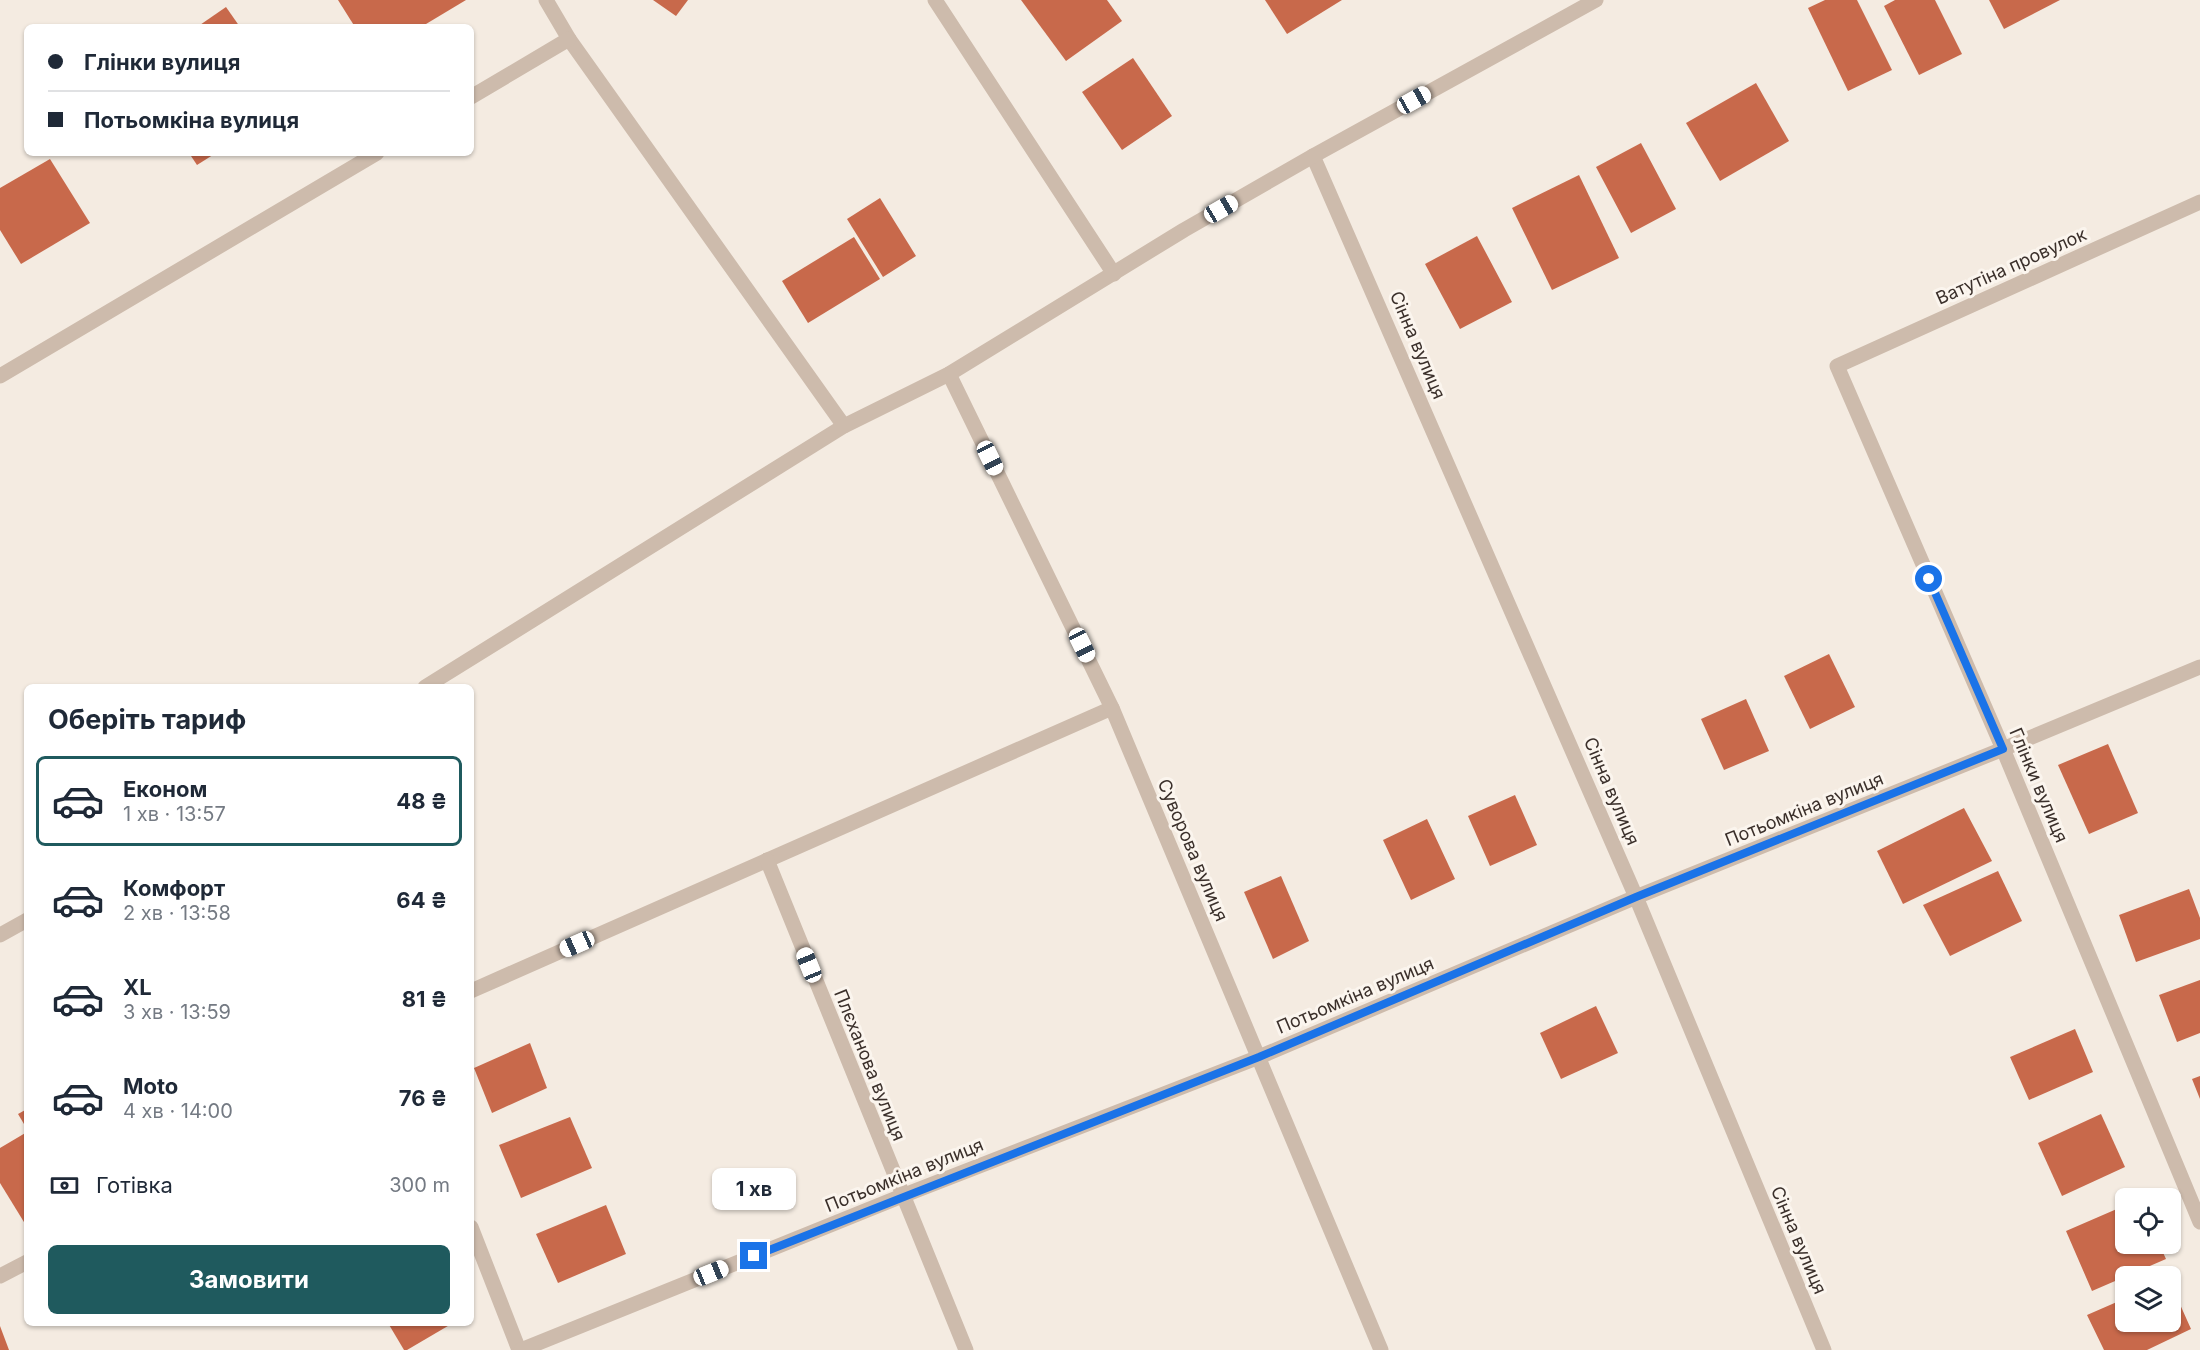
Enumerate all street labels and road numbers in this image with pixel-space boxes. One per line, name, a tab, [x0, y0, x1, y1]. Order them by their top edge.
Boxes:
street label: Ватутіна провулок	[1932, 223, 2090, 309]
street label: Сінна вулиця	[1386, 288, 1450, 402]
street label: Глінки вулиця	[2005, 725, 2073, 845]
street label: Сінна вулиця	[1580, 734, 1644, 848]
street label: Потьомкіна вулиця	[1722, 768, 1886, 850]
street label: Суворова вулиця	[1154, 776, 1232, 924]
street label: Потьомкіна вулиця	[1273, 952, 1437, 1038]
street label: Плєханова вулиця	[830, 986, 910, 1144]
street label: Потьомкіна вулиця	[822, 1134, 986, 1216]
street label: Сінна вулиця	[1767, 1183, 1831, 1297]

